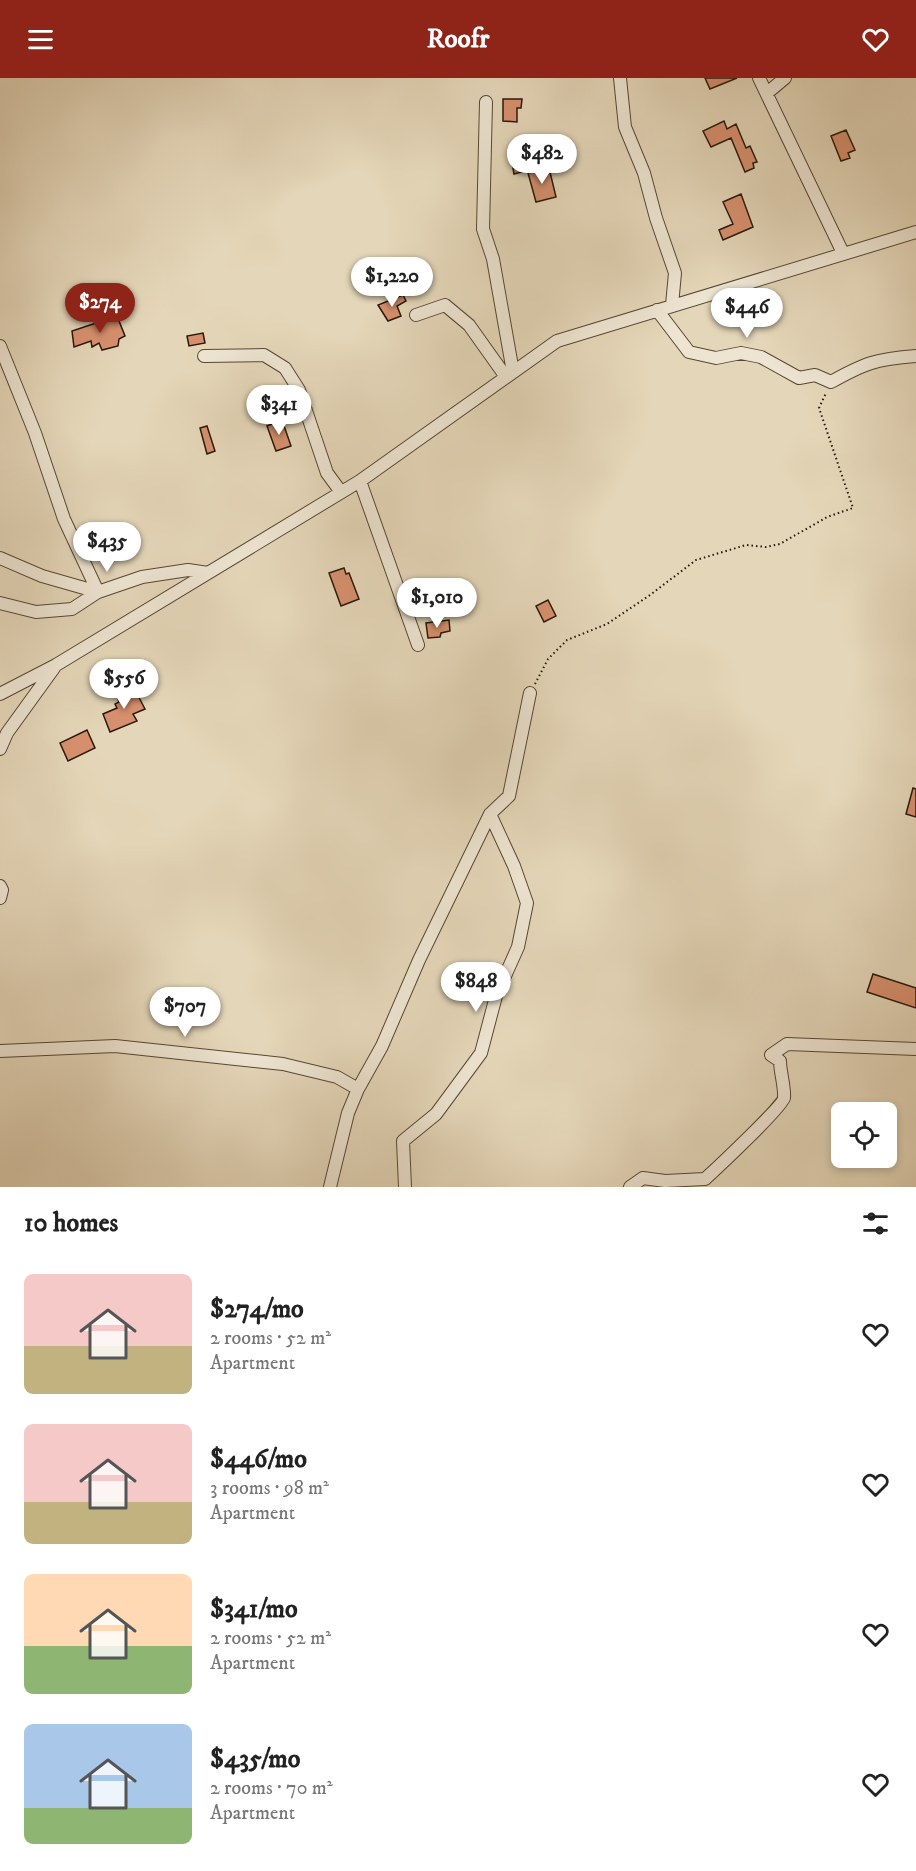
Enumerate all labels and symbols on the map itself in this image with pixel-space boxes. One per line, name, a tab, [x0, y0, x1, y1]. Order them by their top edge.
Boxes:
pin: $482	[506, 134, 578, 185]
pin: $1,220	[343, 257, 441, 308]
pin: $274	[64, 283, 136, 334]
pin: $446	[711, 288, 783, 339]
pin: $341	[243, 385, 315, 436]
pin: $435	[71, 522, 143, 573]
pin: $1,010	[388, 578, 486, 629]
pin: $556	[88, 659, 160, 710]
pin: $848	[440, 962, 512, 1013]
pin: $707	[149, 987, 221, 1038]

